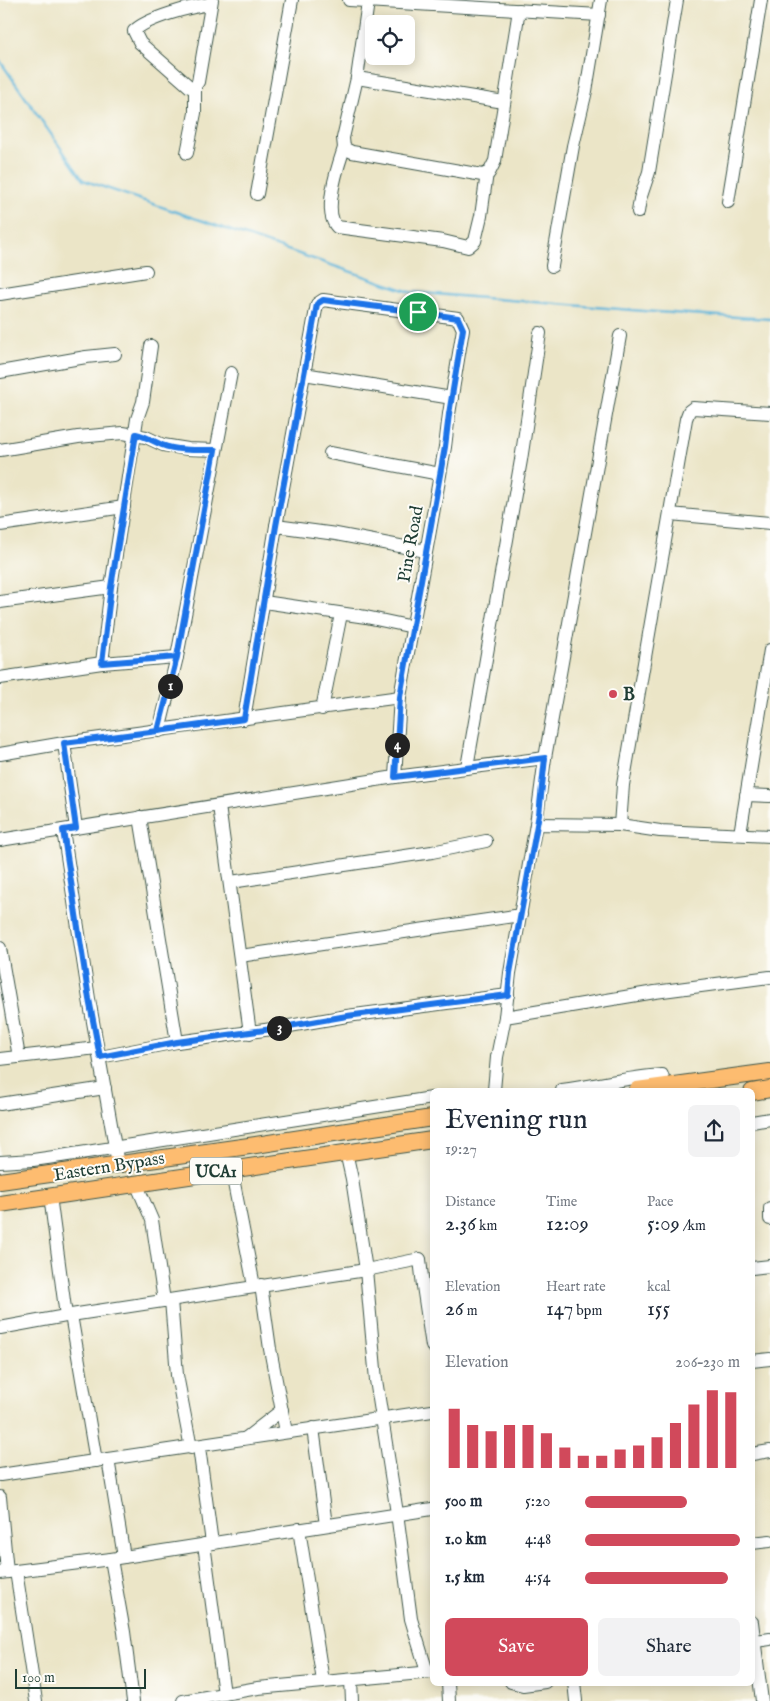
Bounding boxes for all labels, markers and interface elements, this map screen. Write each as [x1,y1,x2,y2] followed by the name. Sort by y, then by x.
[365,15,415,65] map controls
[365,15,415,65] button: locate
[397,291,439,333] pin
[404,298,432,326] icon: arrive
[393,504,430,585] street label: Pine Road
[158,674,182,698] pin: 1
[168,677,173,695] text: 1
[623,684,635,707] place label: B
[607,688,619,700] marker: B
[384,732,410,758] pin: 4
[394,736,401,754] text: 4
[266,1016,292,1040] pin: 3
[277,1019,282,1037] text: 3
[445,1103,588,1138] text: Evening run
[688,1105,740,1157] button: share
[445,1140,477,1160] text: 19:27
[52,1147,166,1188] street label: Eastern Bypass
[190,1158,242,1184] road number: UCA1
[445,1193,496,1211] text: Distance
[546,1193,577,1211] text: Time
[647,1193,674,1211] text: Pace
[445,1211,476,1238] text: 2.36
[546,1211,589,1238] text: 12:09
[647,1211,680,1238] text: 5:09
[476,1217,497,1235] text: km
[680,1217,706,1235] text: /km
[445,1278,501,1296] text: Elevation
[546,1278,606,1296] text: Heart rate
[647,1278,670,1296] text: kcal
[445,1296,464,1323] text: 26
[546,1296,573,1323] text: 147
[647,1296,670,1323] text: 155
[464,1302,478,1320] text: m
[573,1302,602,1320] text: bpm
[445,1353,508,1373] text: Elevation
[675,1353,740,1373] text: 206–230 m
[445,1492,482,1512] text: 500 m
[525,1492,550,1512] text: 5:20
[445,1530,487,1550] text: 1.0 km
[525,1530,551,1550] text: 4:48
[445,1568,485,1588] text: 1.5 km
[525,1568,551,1588] text: 4:54
[445,1618,588,1676] button: Save
[598,1618,740,1676] button: Share
[15,1666,146,1689] scale bar
[22,1669,55,1687] text: 100 m

